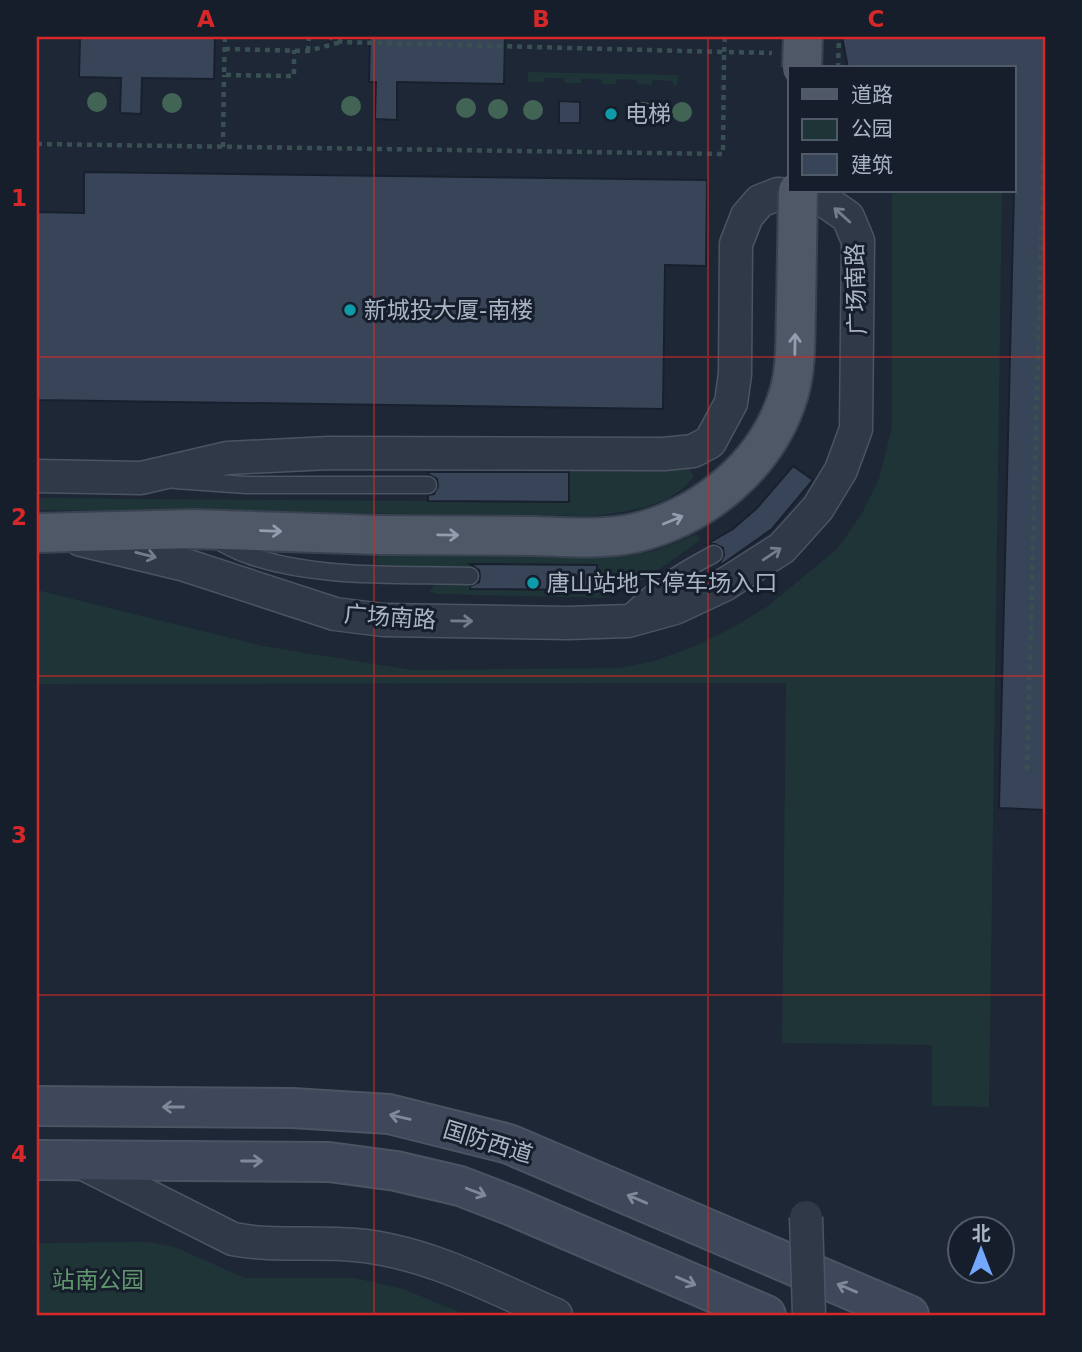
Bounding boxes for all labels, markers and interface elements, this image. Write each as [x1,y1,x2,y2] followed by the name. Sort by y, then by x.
[197,6,215,32] text: A
[532,6,550,32] text: B
[868,6,884,32] text: C
[788,66,1016,192] legend
[851,83,893,107] text: 道路
[625,101,671,127] place label: 电梯
[603,106,619,122] marker: 电梯
[851,117,893,141] text: 公园
[851,153,893,177] text: 建筑
[11,185,27,211] text: 1
[833,207,851,223] one-way arrow
[841,243,871,335] street label: 广场南路
[364,297,533,323] place label: 新城投大厦-南楼
[342,302,358,318] marker: 新城投大厦-南楼
[788,332,802,355] one-way arrow
[11,504,27,530] text: 2
[662,513,683,526] one-way arrow
[259,525,282,538] one-way arrow
[436,528,459,542] one-way arrow
[761,547,781,561] one-way arrow
[134,549,157,563] one-way arrow
[547,570,777,596] place label: 唐山站地下停车场入口
[525,575,541,591] marker: 唐山站地下停车场入口
[343,601,437,633] street label: 广场南路
[450,614,473,628] one-way arrow
[11,822,27,848] text: 3
[162,1100,185,1114] one-way arrow
[389,1110,412,1123] one-way arrow
[440,1116,536,1168] street label: 国防西道
[11,1141,27,1167] text: 4
[240,1155,263,1168] one-way arrow
[464,1187,486,1200] one-way arrow
[627,1192,649,1205] one-way arrow
[946,1216,1016,1286] north arrow
[971,1222,991,1244] text: 北
[52,1267,144,1293] park label: 站南公园
[674,1275,696,1288] one-way arrow
[836,1281,858,1294] one-way arrow

